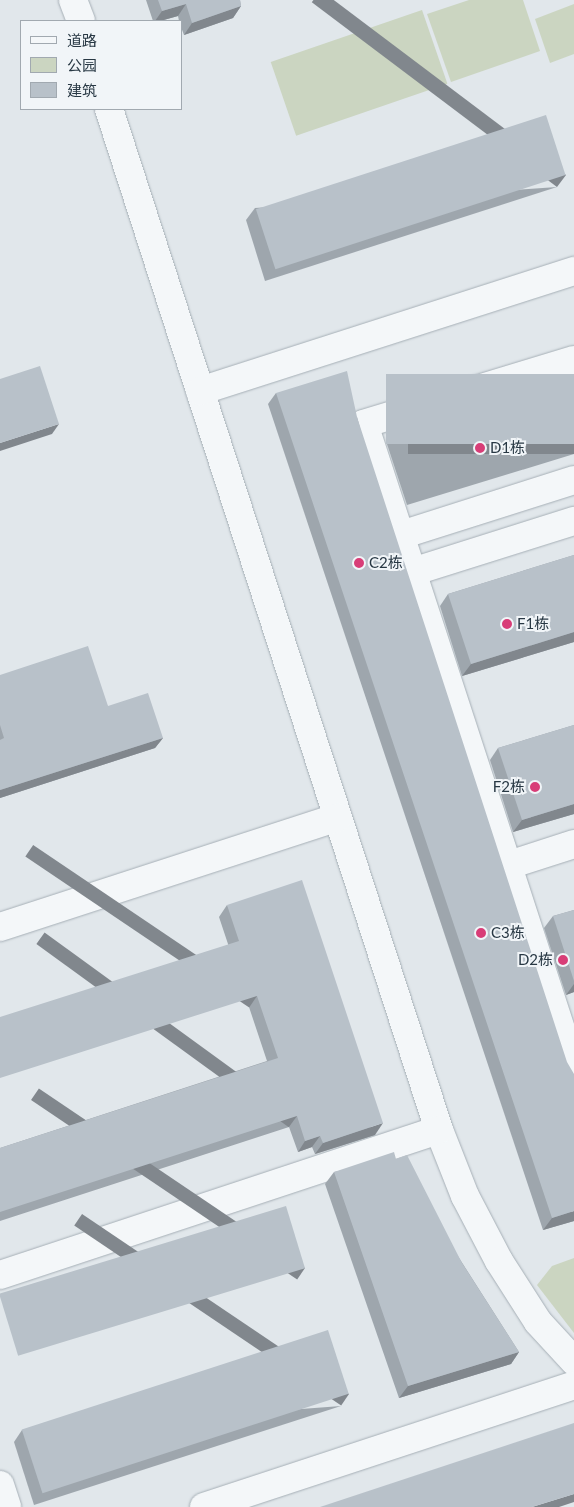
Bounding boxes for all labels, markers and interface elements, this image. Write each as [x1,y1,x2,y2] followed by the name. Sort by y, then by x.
[20,20,182,110] legend
[67,31,97,49] text: 道路
[67,56,97,74] text: 公园
[67,81,97,99] text: 建筑
[490,439,525,457] place label: D1栋
[474,442,486,454] marker: D1栋
[369,554,403,572] place label: C2栋
[353,557,365,569] marker: C2栋
[517,615,549,633] place label: F1栋
[501,618,513,630] marker: F1栋
[493,778,525,796] place label: F2栋
[529,781,541,793] marker: F2栋
[491,924,525,942] place label: C3栋
[475,927,487,939] marker: C3栋
[518,951,553,969] place label: D2栋
[557,954,569,966] marker: D2栋

